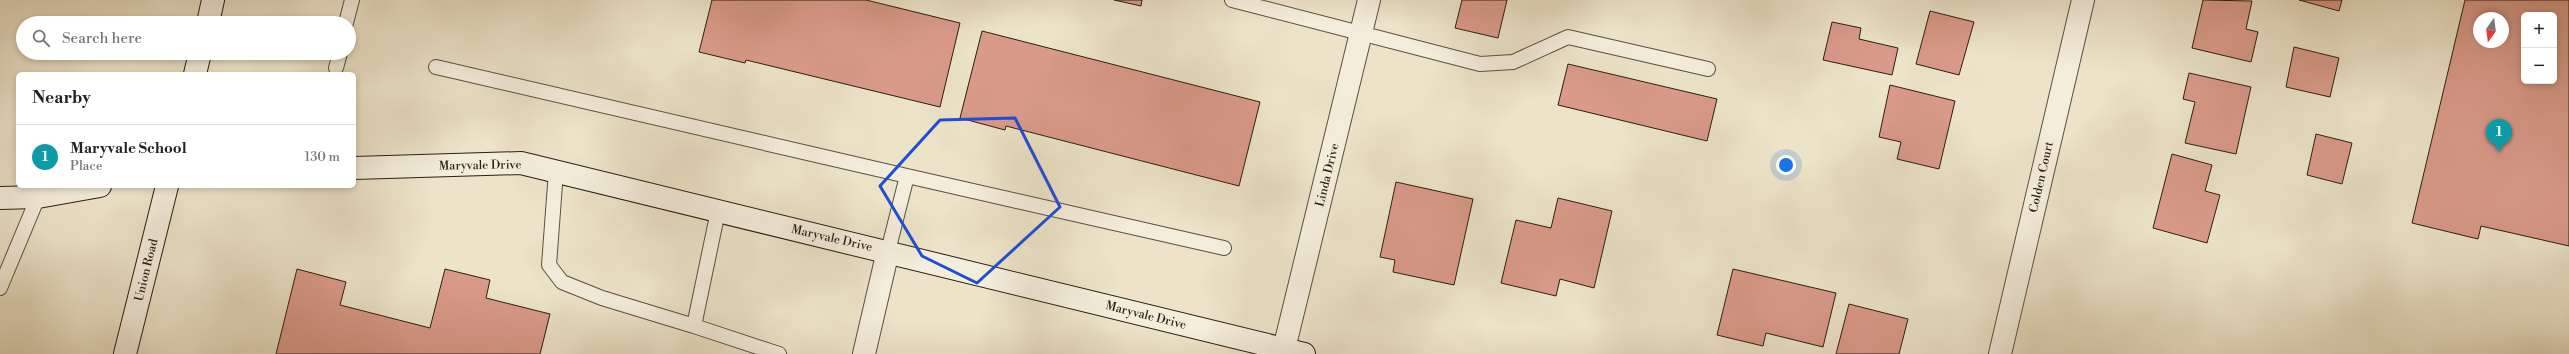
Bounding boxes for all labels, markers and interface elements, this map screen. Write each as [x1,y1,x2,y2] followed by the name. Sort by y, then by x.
[2473,12,2509,48] north arrow
[2521,12,2557,84] map controls
[2521,12,2557,48] button: +
[16,16,356,60] search box
[30,27,52,49] icon: search
[62,29,142,48] text: Search here
[2521,48,2557,84] button: −
[32,87,91,109] text: Nearby
[2486,119,2512,152] pin: 1
[70,139,187,158] text: Maryvale School
[2026,139,2057,214] street label: Colden Court
[1312,142,1343,208] street label: Linda Drive
[42,149,48,165] text: 1
[305,149,340,165] text: 130 m
[1776,155,1796,175] your location
[439,157,522,174] street label: Maryvale Drive
[70,158,102,174] text: Place
[790,222,874,255] street label: Maryvale Drive
[131,237,162,303] street label: Union Road
[1104,298,1188,333] street label: Maryvale Drive

